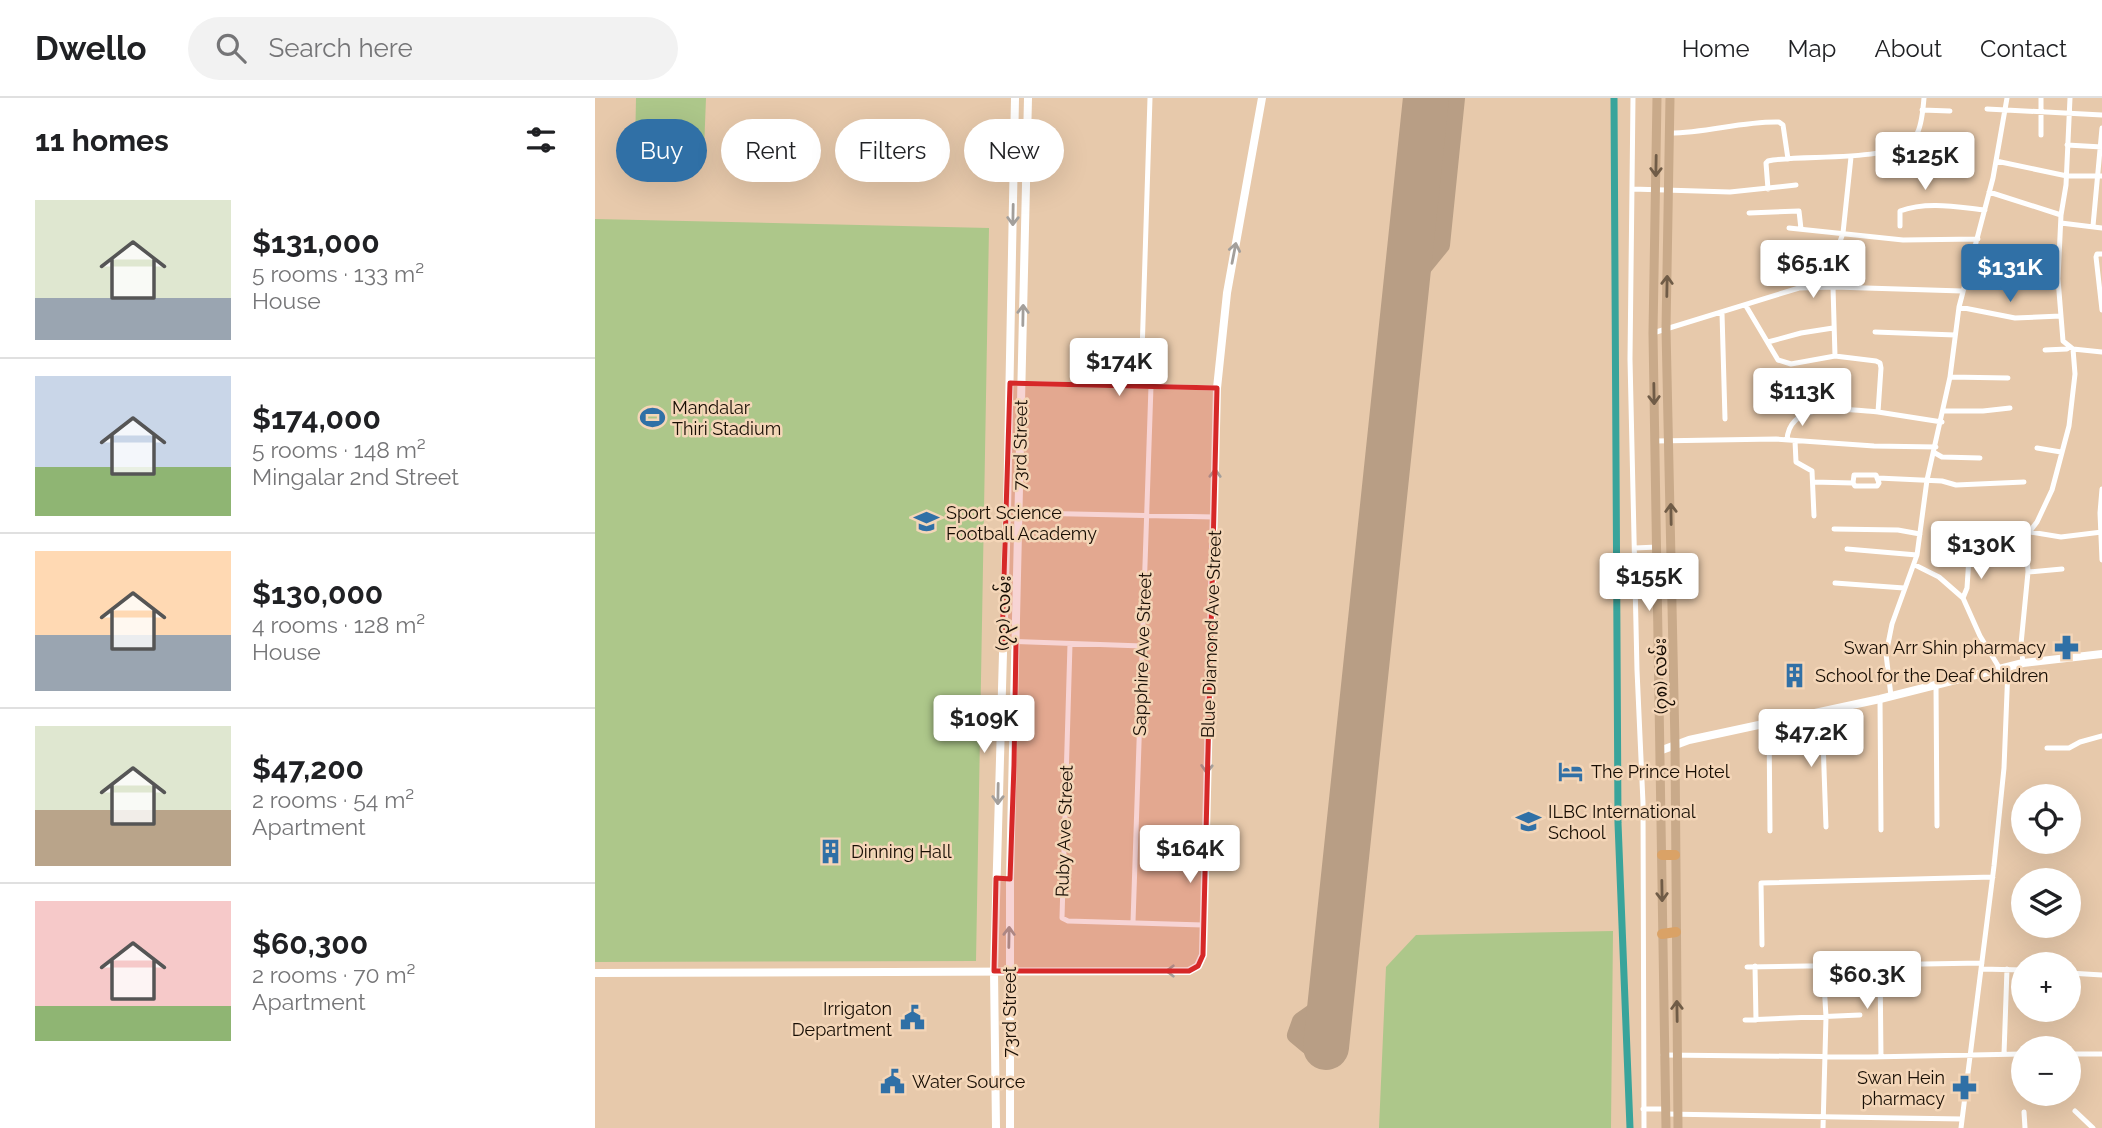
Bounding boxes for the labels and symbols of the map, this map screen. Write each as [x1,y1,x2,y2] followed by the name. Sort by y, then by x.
[1876,132,1974,192] pin: $125K
[1649,154,1663,177] one-way arrow
[1006,203,1019,226] one-way arrow
[1756,240,1870,300] pin: $65.1K
[1228,242,1241,265] one-way arrow
[1961,244,2059,304] pin: $131K
[1660,275,1674,298] one-way arrow
[1016,304,1030,327] one-way arrow
[1070,338,1168,398] pin: $174K
[1753,368,1851,428] pin: $113K
[1647,382,1661,405] one-way arrow
[672,397,781,439] place label: Mandalar Thiri Stadium
[1009,399,1031,491] street label: 73rd Street
[638,403,666,431] sports icon: Mandalar Thiri Stadium
[1208,468,1222,491] one-way arrow
[946,502,1097,544] place label: Sport Science Football Academy
[1664,503,1677,526] one-way arrow
[912,508,940,536] school or university icon: Sport Science Football Academy
[1932,522,2030,581] pin: $130K
[1197,530,1225,738] street label: Blue Diamond Ave Street
[1600,554,1698,613] pin: $155K
[1129,572,1155,736] street label: Sapphire Ave Street
[989,575,1020,651] street label: (၇၃) လမ်း
[2052,633,2080,661] pharmacy icon: Swan Arr Shin pharmacy
[1844,637,2046,658] place label: Swan Arr Shin pharmacy
[1647,638,1676,714] street label: (၇၈) လမ်း
[1781,661,1809,689] building icon: School for the Deaf Children
[1815,665,2048,686] place label: School for the Deaf Children
[935,696,1033,755] pin: $109K
[1754,710,1868,769] pin: $47.2K
[1201,751,1214,774] one-way arrow
[1557,757,1585,785] hotel icon: The Prince Hotel
[1591,761,1730,782] place label: The Prince Hotel
[1051,765,1077,897] street label: Ruby Ave Street
[991,782,1004,805] one-way arrow
[1548,801,1696,843] place label: ILBC International School
[1514,807,1542,835] school or university icon: ILBC International School
[1141,826,1239,885] pin: $164K
[817,837,845,865] building icon: Dinning Hall
[851,841,952,862] place label: Dinning Hall
[1655,879,1669,902] one-way arrow
[1003,926,1016,949] one-way arrow
[1810,951,1924,1011] pin: $60.3K
[1165,964,1188,978] one-way arrow
[999,967,1020,1058] street label: 73rd Street
[792,998,892,1040] place label: Irrigaton Department
[1670,1000,1684,1023] one-way arrow
[898,1004,926,1032] public building icon: Irrigaton Department
[878,1067,906,1095] public building icon: Water Source
[1857,1067,1945,1109] place label: Swan Hein pharmacy
[912,1071,1026,1092] place label: Water Source
[1951,1073,1979,1101] pharmacy icon: Swan Hein pharmacy

